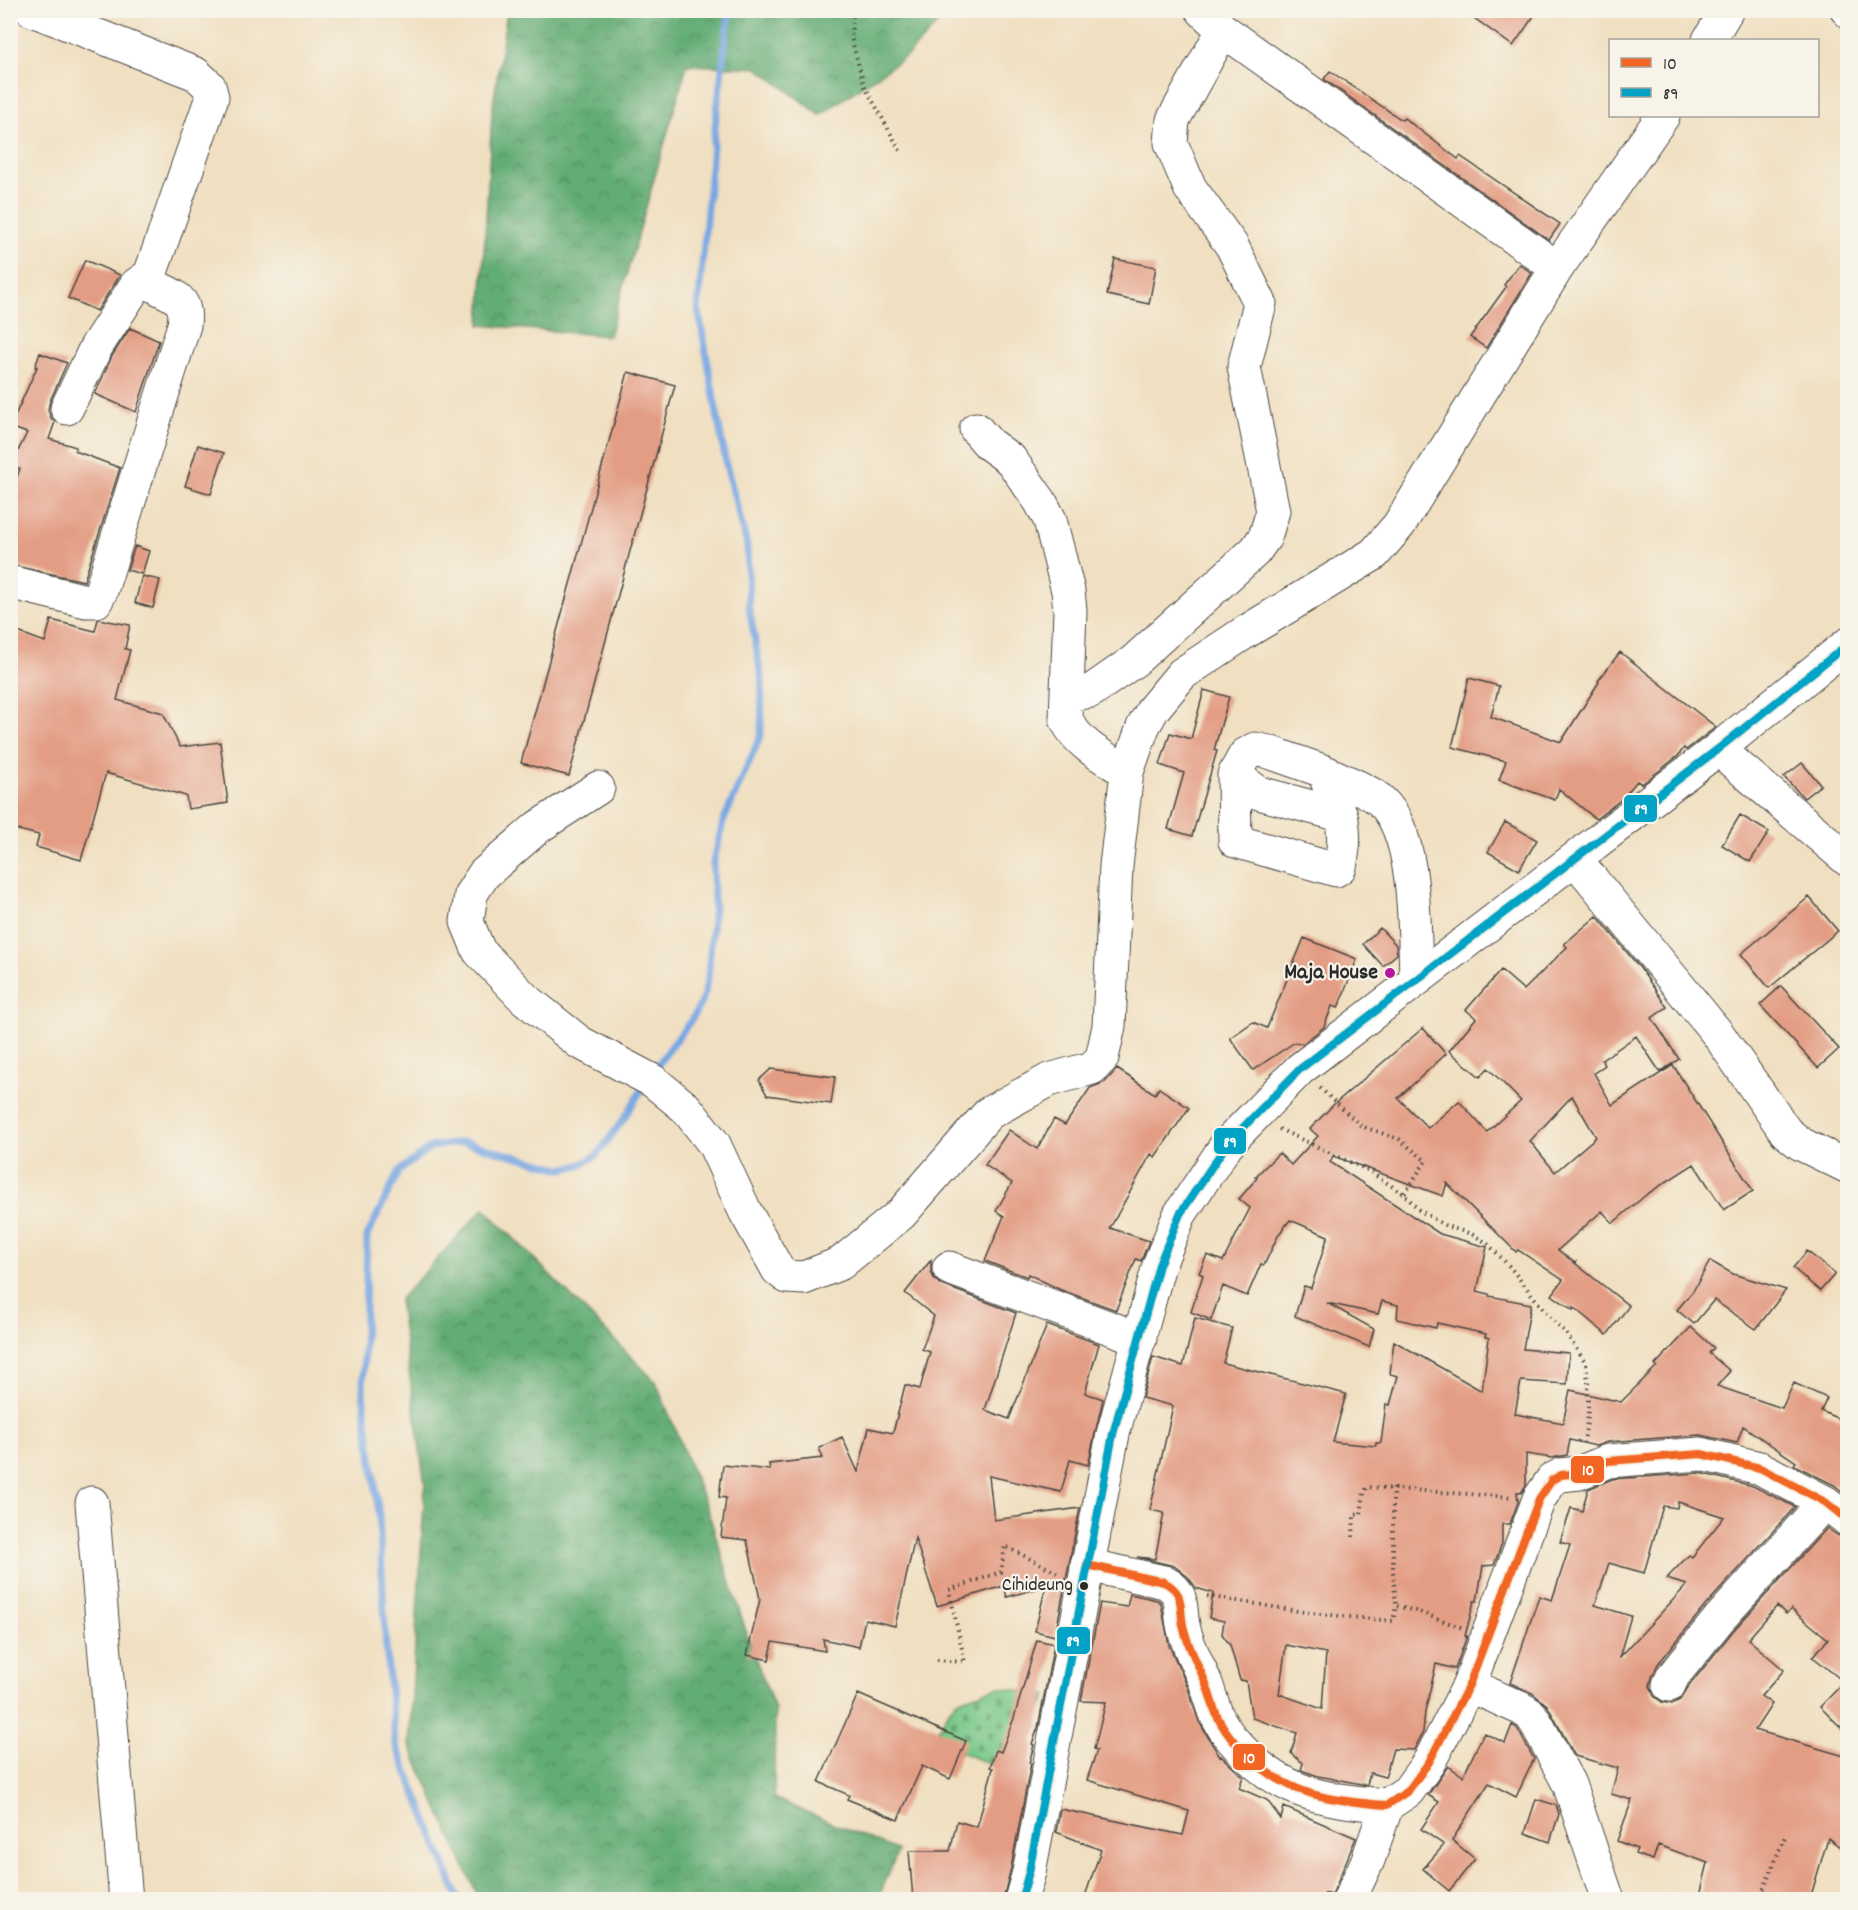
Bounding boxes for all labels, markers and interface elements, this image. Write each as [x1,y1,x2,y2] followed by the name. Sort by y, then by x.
[1609,39,1819,117] legend
[1663,53,1677,78] text: 10
[1663,83,1678,108] text: 89
[1623,794,1658,823] line badge: 89
[1634,799,1648,822] text: 89
[1284,958,1378,989] place label: Maja House
[1383,966,1397,980] marker: Maja House
[1213,1127,1247,1155] line badge: 89
[1223,1132,1237,1155] text: 89
[1570,1455,1605,1484] line badge: 10
[1582,1460,1594,1483] text: 10
[1002,1572,1073,1600] place label: Cihideung
[1078,1580,1090,1592] marker: Cihideung
[1056,1626,1091,1655] line badge: 89
[1066,1631,1080,1654] text: 89
[1232,1743,1266,1771] line badge: 10
[1243,1748,1255,1771] text: 10

